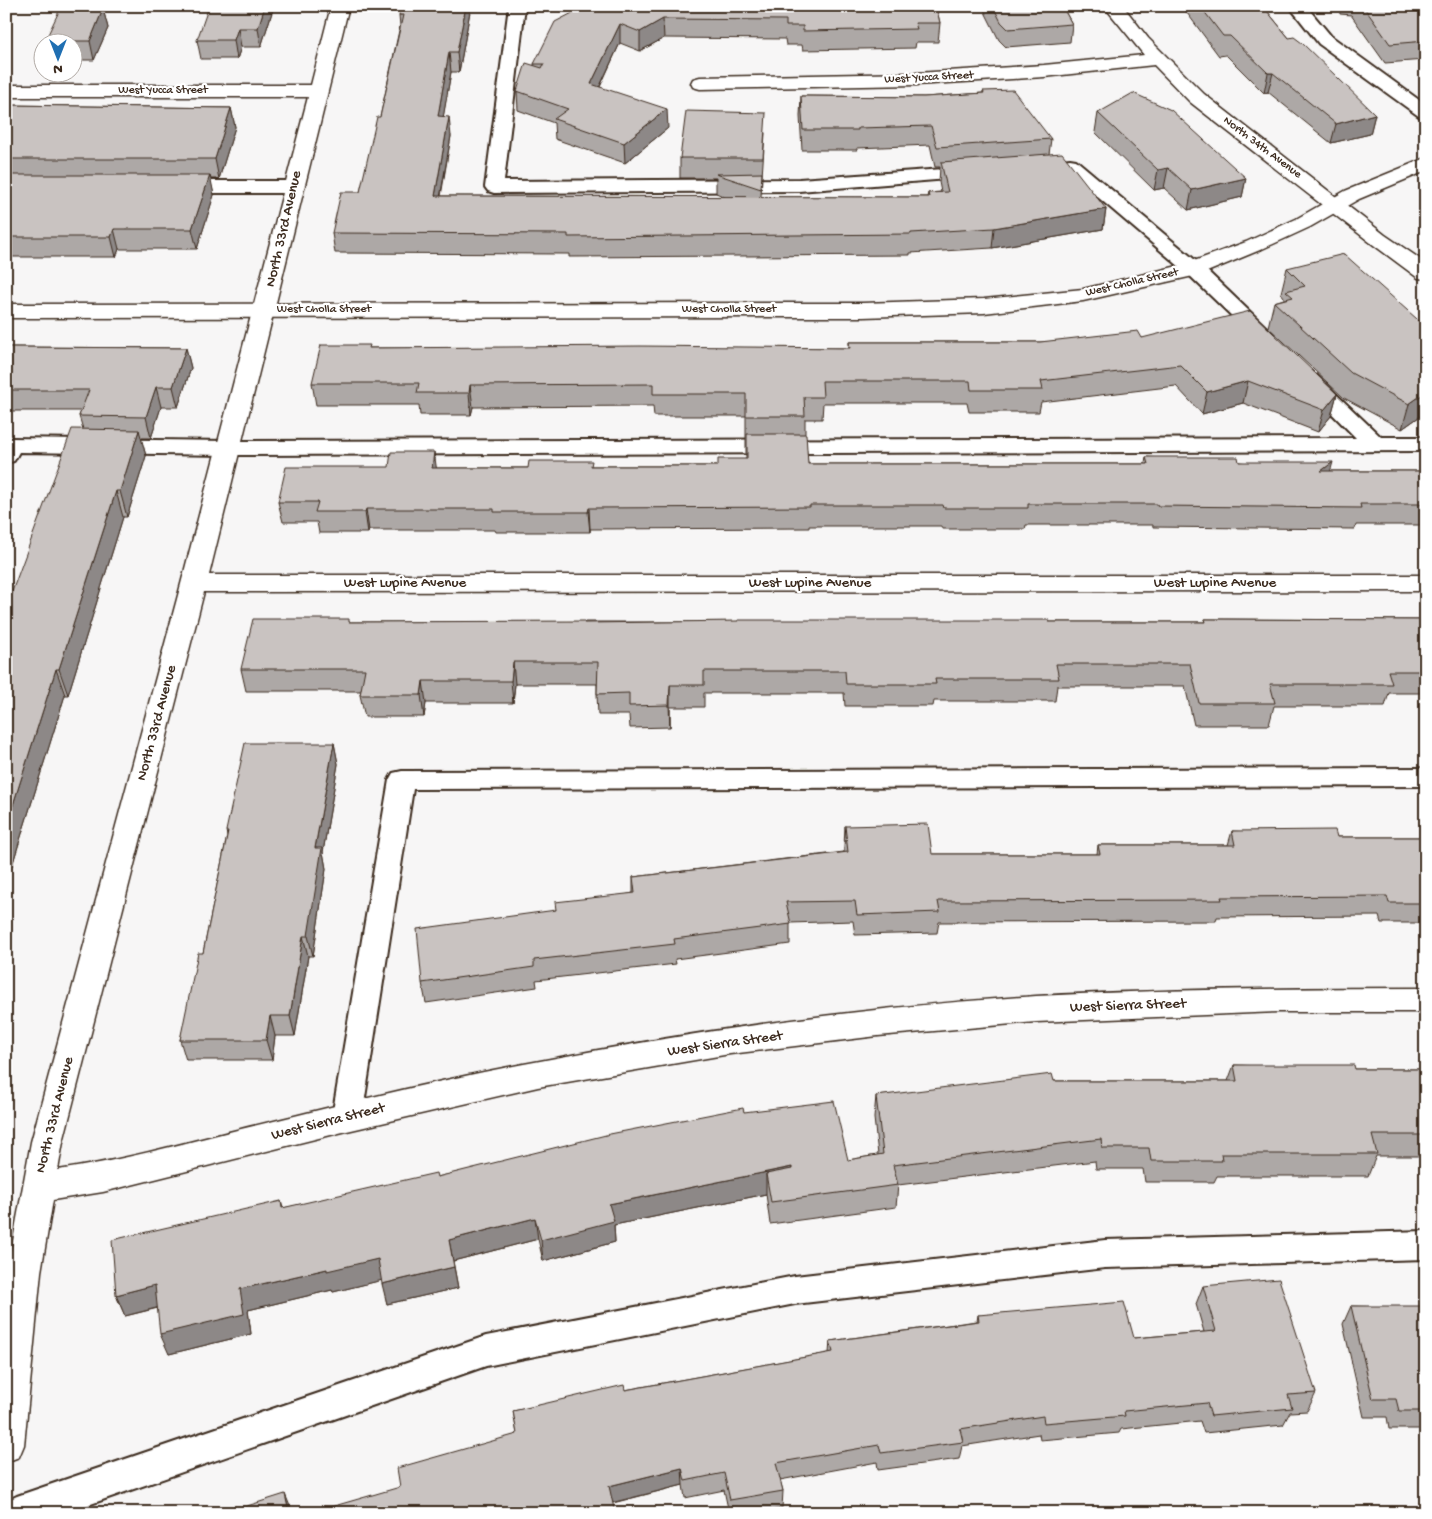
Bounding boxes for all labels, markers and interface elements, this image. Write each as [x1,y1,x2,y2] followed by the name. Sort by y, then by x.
[32,32,82,82] north arrow
[53,60,63,77] text: N
[884,69,975,87] street label: West Yucca Street
[118,84,209,98] street label: West Yucca Street
[1220,114,1305,183] street label: North 34th Avenue
[262,169,306,289] street label: North 33rd Avenue
[1084,265,1181,300] street label: West Cholla Street
[277,303,372,317] street label: West Cholla Street
[682,303,777,317] street label: West Cholla Street
[344,574,466,592] street label: West Lupine Avenue
[749,574,871,592] street label: West Lupine Avenue
[1154,574,1276,592] street label: West Lupine Avenue
[133,663,181,783] street label: North 33rd Avenue
[1070,995,1188,1017] street label: West Sierra Street
[666,1027,786,1061] street label: West Sierra Street
[32,1055,78,1175] street label: North 33rd Avenue
[269,1099,388,1145] street label: West Sierra Street

